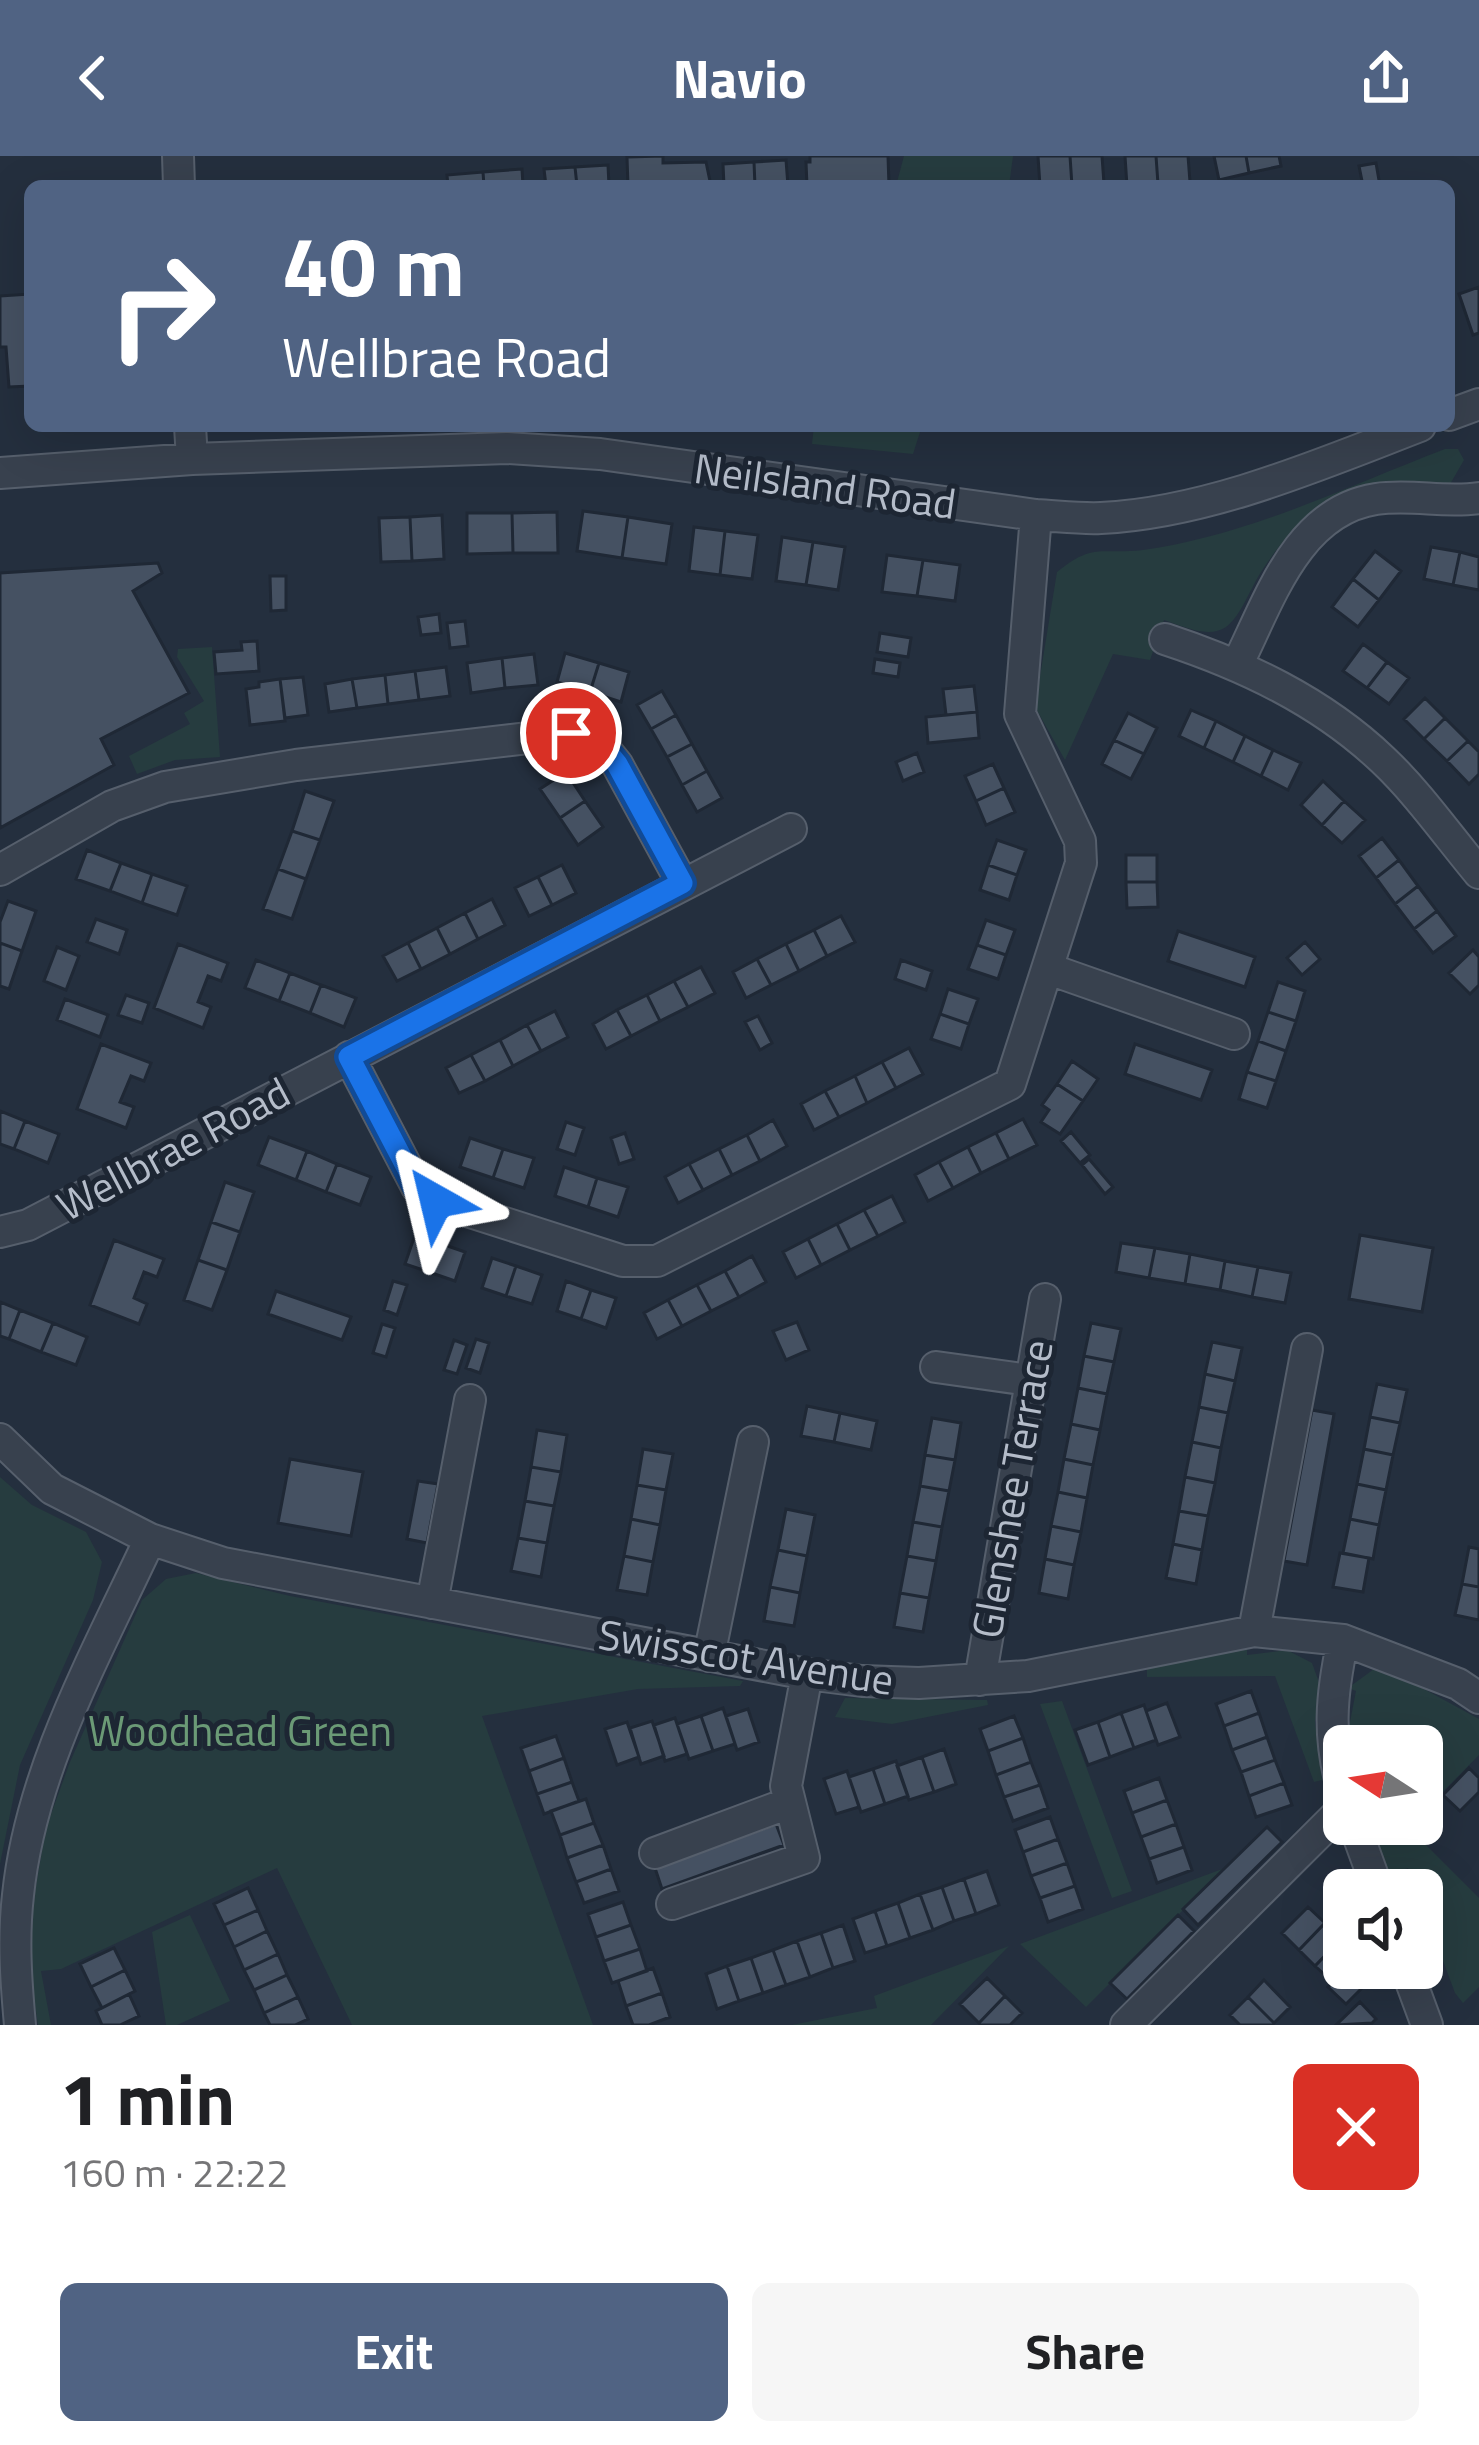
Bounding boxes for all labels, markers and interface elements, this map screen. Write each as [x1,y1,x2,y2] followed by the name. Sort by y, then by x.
[672,37,807,119] text: Navio
[60,45,126,111] icon: back
[1353,45,1419,111] icon: share
[282,201,465,329] text: 40 m
[84,228,240,384] icon: right
[282,316,611,398] text: Wellbrae Road
[690,435,960,535] street label: Neilsland Road
[520,682,622,784] pin
[538,700,604,766] icon: arrive
[44,1060,301,1236] street label: Wellbrae Road
[373,1138,499,1264] position arrow
[953,1335,1069,1643] street label: Glenshee Terrace
[594,1601,898,1711] street label: Swisscot Avenue
[88,1698,392,1762] park label: Woodhead Green
[1323,1725,1443,1845] north arrow
[1323,1725,1443,1989] map controls
[1323,1869,1443,1989] button: sound
[60,2043,235,2153] text: 1 min
[1293,2064,1419,2190] button: close
[60,2143,288,2202] text: 160 m · 22:22
[60,2283,728,2421] button: Exit
[752,2283,1419,2421] button: Share

